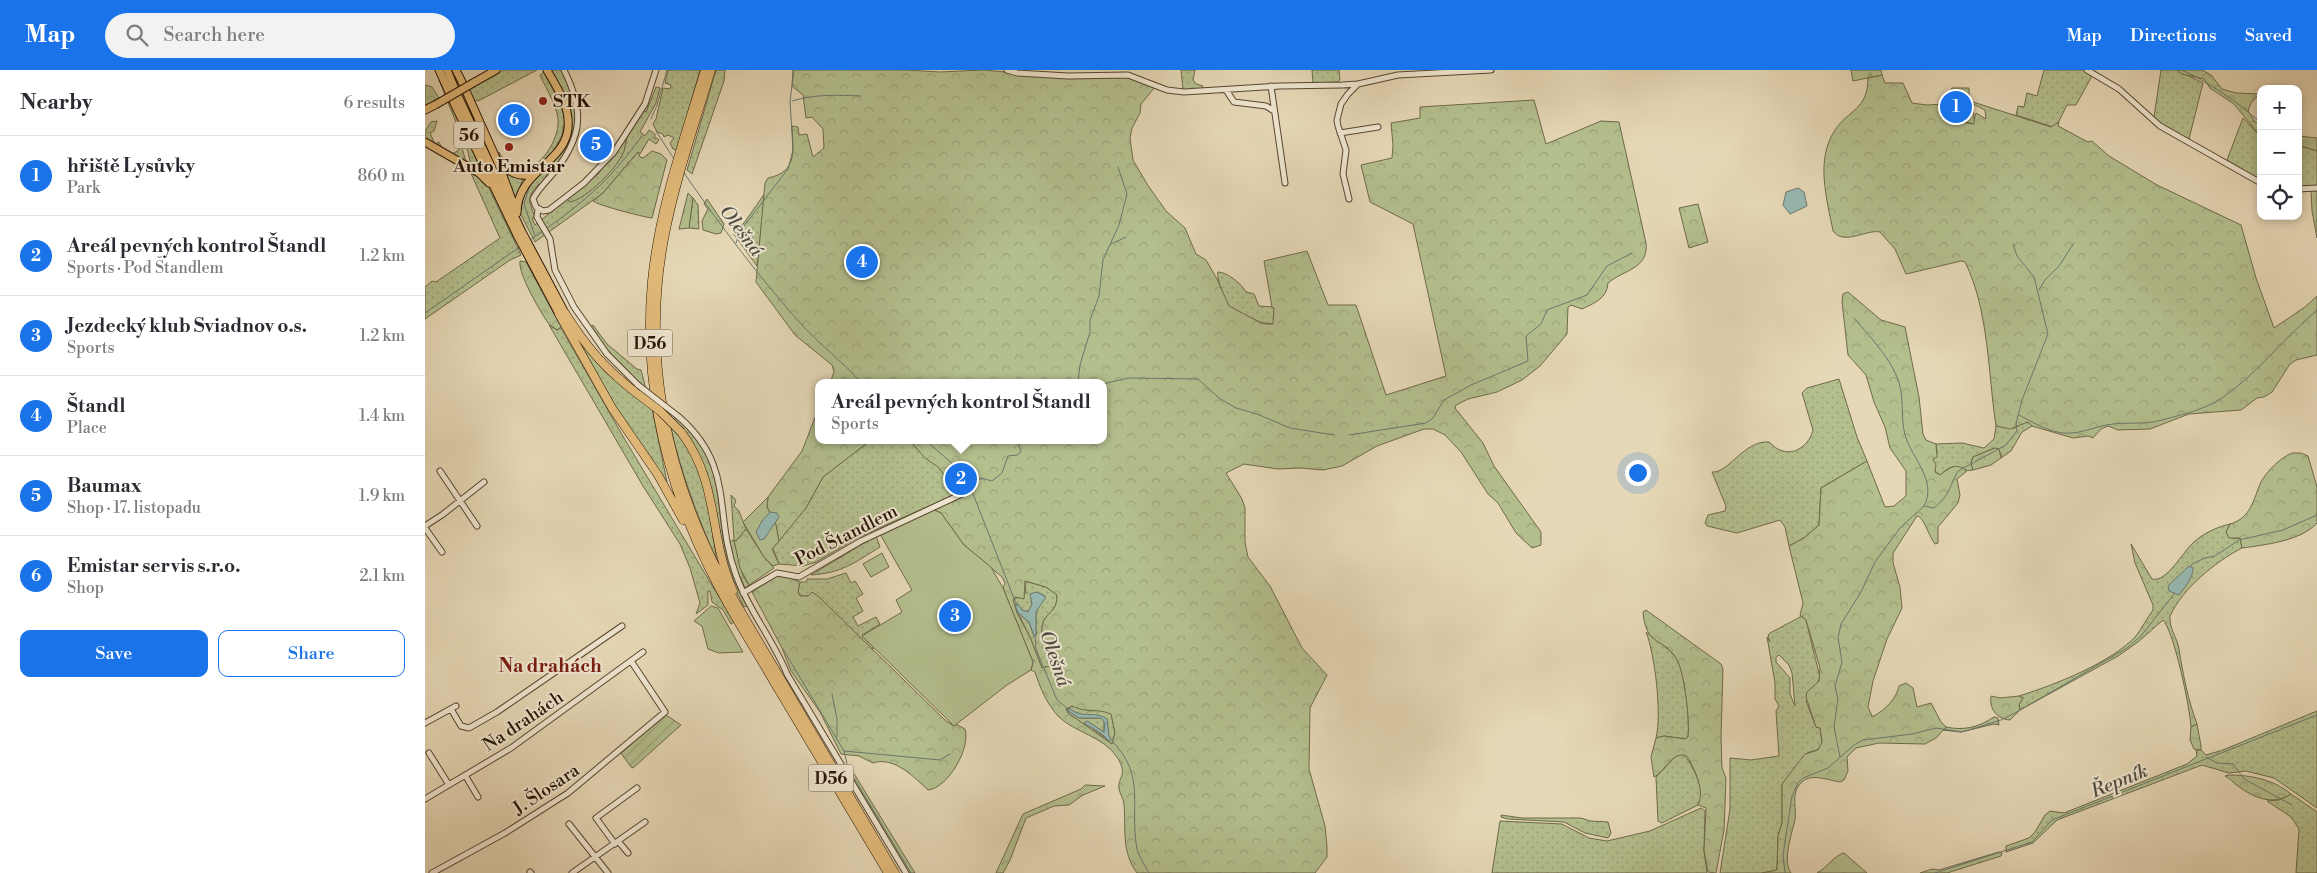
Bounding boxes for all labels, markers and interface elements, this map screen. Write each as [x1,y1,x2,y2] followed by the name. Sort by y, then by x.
[105,13,455,58] search box
[25,20,75,50] text: Map
[123,21,151,49] icon: search
[163,23,265,47] text: Search here
[2066,24,2102,47] text: Map
[2130,24,2217,47] text: Directions
[2245,24,2292,47] text: Saved
[2257,85,2302,220] map controls
[2257,85,2302,130] button: +
[1940,88,1972,126] pin: 1
[20,90,93,116] text: Nearby
[553,90,591,113] place label: STK
[344,93,405,113] text: 6 results
[537,95,549,107] marker: STK
[498,101,530,139] pin: 6
[454,122,484,148] road number: 56
[580,126,612,164] pin: 5
[2257,130,2302,175] button: −
[503,141,515,153] marker: Auto Emistar
[67,154,195,178] text: hřiště Lysůvky
[452,155,565,178] place label: Auto Emistar
[32,166,40,186] text: 1
[358,166,405,186] text: 860 m
[2257,175,2302,220] button: locate
[67,178,100,198] text: Park
[714,200,768,261] water label: Olešná
[67,234,326,258] text: Areál pevných kontrol Štandl
[846,243,878,281] pin: 4
[31,246,41,266] text: 2
[359,246,405,266] text: 1.2 km
[67,258,224,278] text: Sports · Pod Štandlem
[67,314,307,338] text: Jezdecký klub Sviadnov o.s.
[31,326,41,346] text: 3
[359,326,405,346] text: 1.2 km
[627,330,673,356] road number: D56
[67,338,114,358] text: Sports
[815,379,1107,444] popup
[831,390,1091,414] text: Areál pevných kontrol Štandl
[67,394,125,418] text: Štandl
[31,406,41,426] text: 4
[359,406,405,426] text: 1.4 km
[831,414,879,434] text: Sports
[67,418,107,438] text: Place
[945,460,977,498] pin: 2
[1625,460,1651,486] your location
[67,474,142,498] text: Baumax
[31,486,41,506] text: 5
[359,486,405,506] text: 1.9 km
[67,498,201,518] text: Shop · 17. listopadu
[791,500,902,571] street label: Pod Štandlem
[67,554,240,578] text: Emistar servis s.r.o.
[31,566,41,586] text: 6
[359,566,405,586] text: 2.1 km
[67,578,104,598] text: Shop
[939,597,971,635] pin: 3
[1034,627,1076,690] water label: Olešná
[20,630,208,677] button: Save
[218,630,405,677] button: Share
[498,654,602,678] district label: Na drahách
[479,686,568,757] street label: Na drahách
[2086,757,2152,804] water label: Řepník
[508,758,585,821] street label: J. Šlosara
[809,764,853,791] road number: D56

